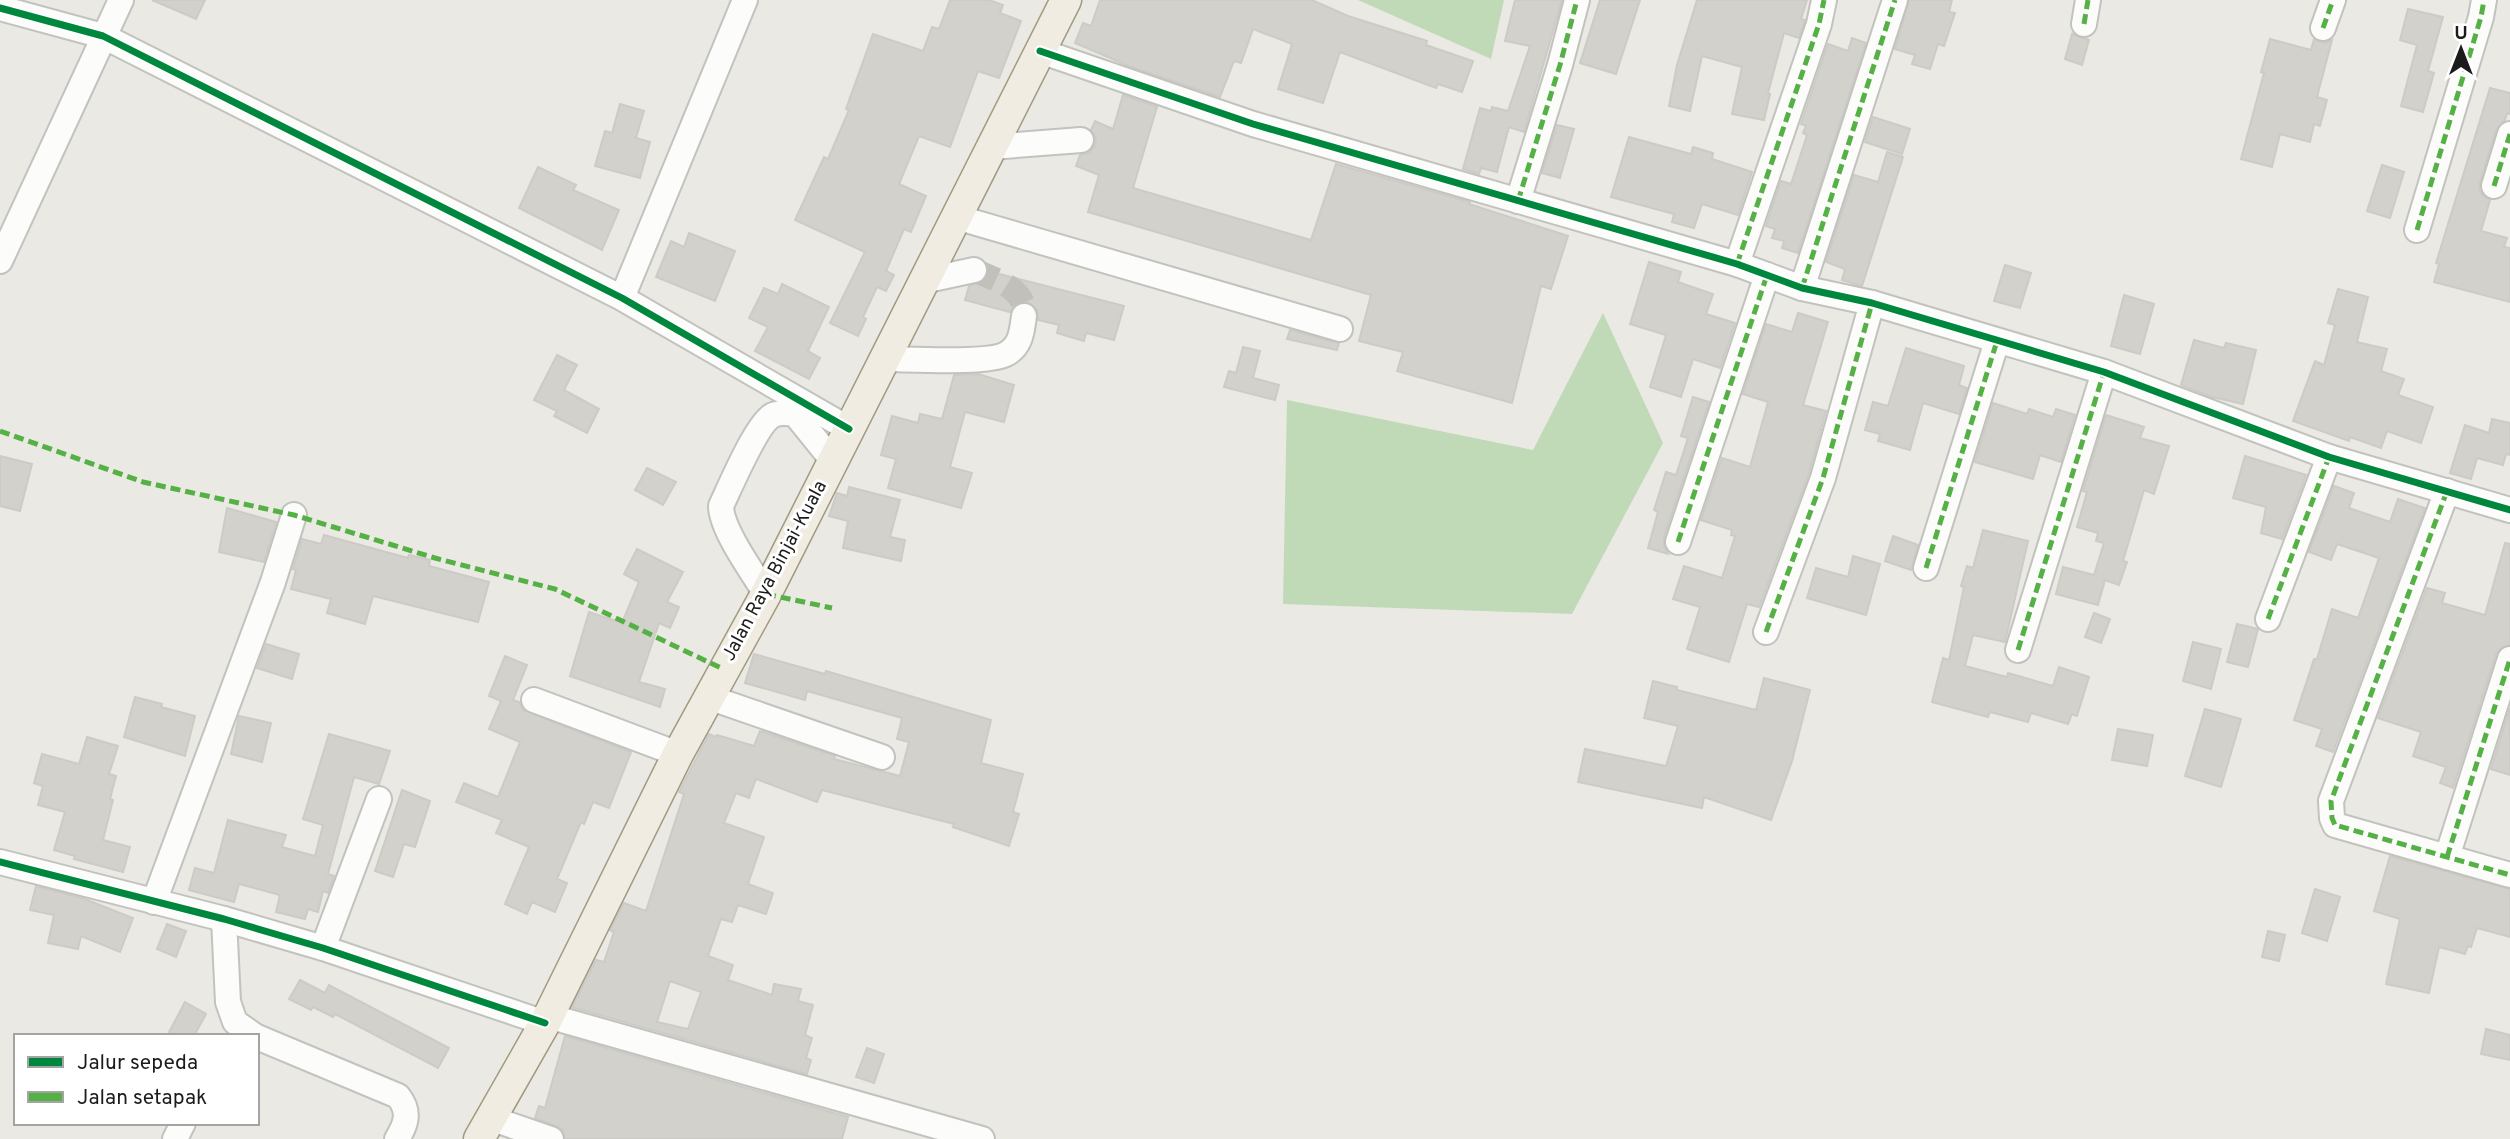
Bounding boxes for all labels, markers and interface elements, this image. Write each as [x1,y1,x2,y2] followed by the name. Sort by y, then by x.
[2426,14,2496,84] north arrow
[2454,22,2468,46] text: U
[717,477,833,665] street label: Jalan Raya Binjai-Kuala
[14,1034,259,1125] legend
[77,1050,198,1077] text: Jalur sepeda
[77,1085,207,1112] text: Jalan setapak

